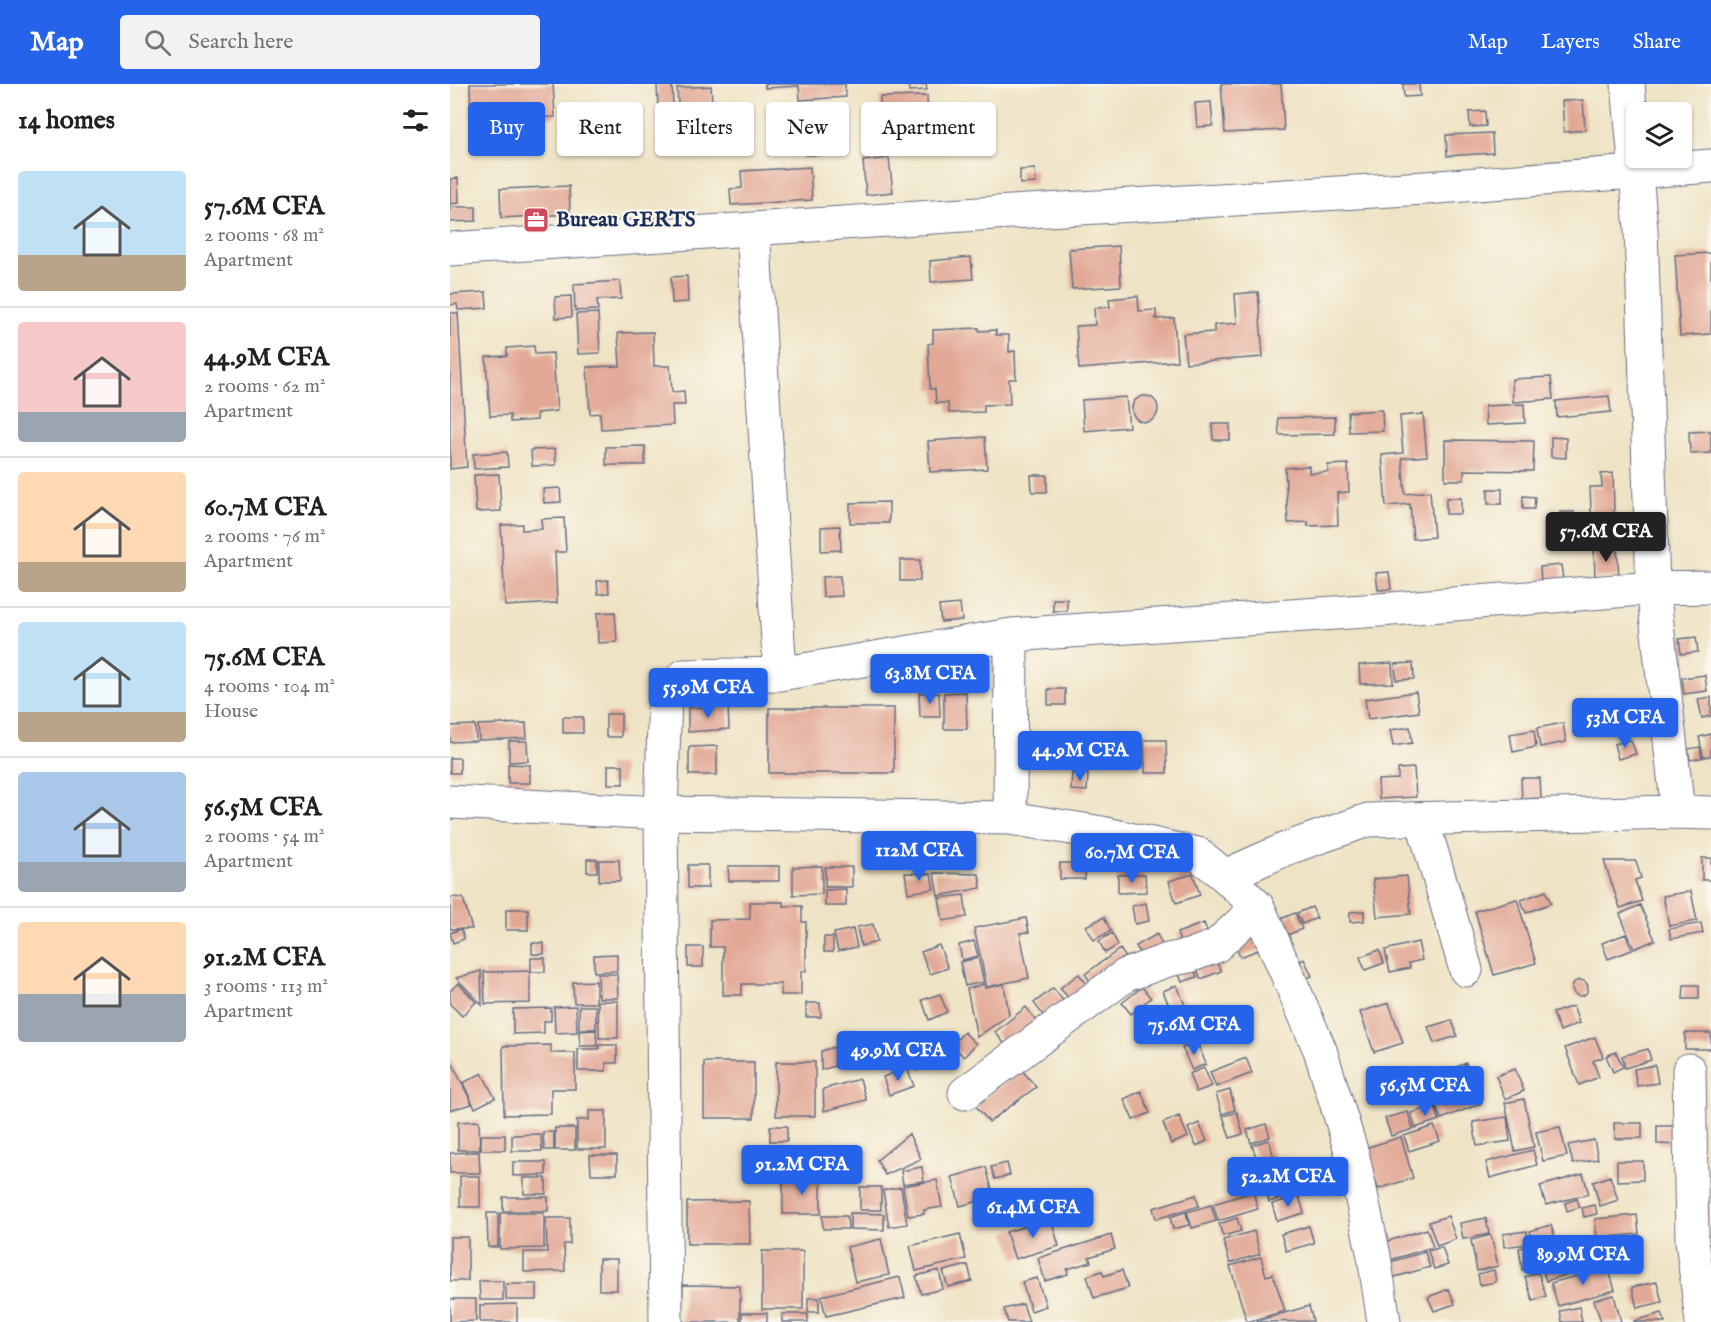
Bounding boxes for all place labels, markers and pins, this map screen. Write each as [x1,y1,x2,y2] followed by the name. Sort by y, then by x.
[521,205,551,235] office icon: Bureau GERTS
[556,207,696,234] place label: Bureau GERTS
[1537,512,1675,563] pin: 57.6M CFA
[861,654,999,705] pin: 63.8M CFA
[639,668,777,719] pin: 55.9M CFA
[1570,698,1680,749] pin: 53M CFA
[1011,731,1149,782] pin: 44.9M CFA
[857,831,981,882] pin: 112M CFA
[1063,833,1201,884] pin: 60.7M CFA
[1125,1005,1263,1056] pin: 75.6M CFA
[829,1031,967,1082] pin: 49.9M CFA
[1356,1066,1494,1117] pin: 56.5M CFA
[733,1145,871,1196] pin: 91.2M CFA
[1219,1157,1357,1208] pin: 52.2M CFA
[964,1188,1102,1239] pin: 61.4M CFA
[1514,1235,1652,1286] pin: 89.9M CFA

